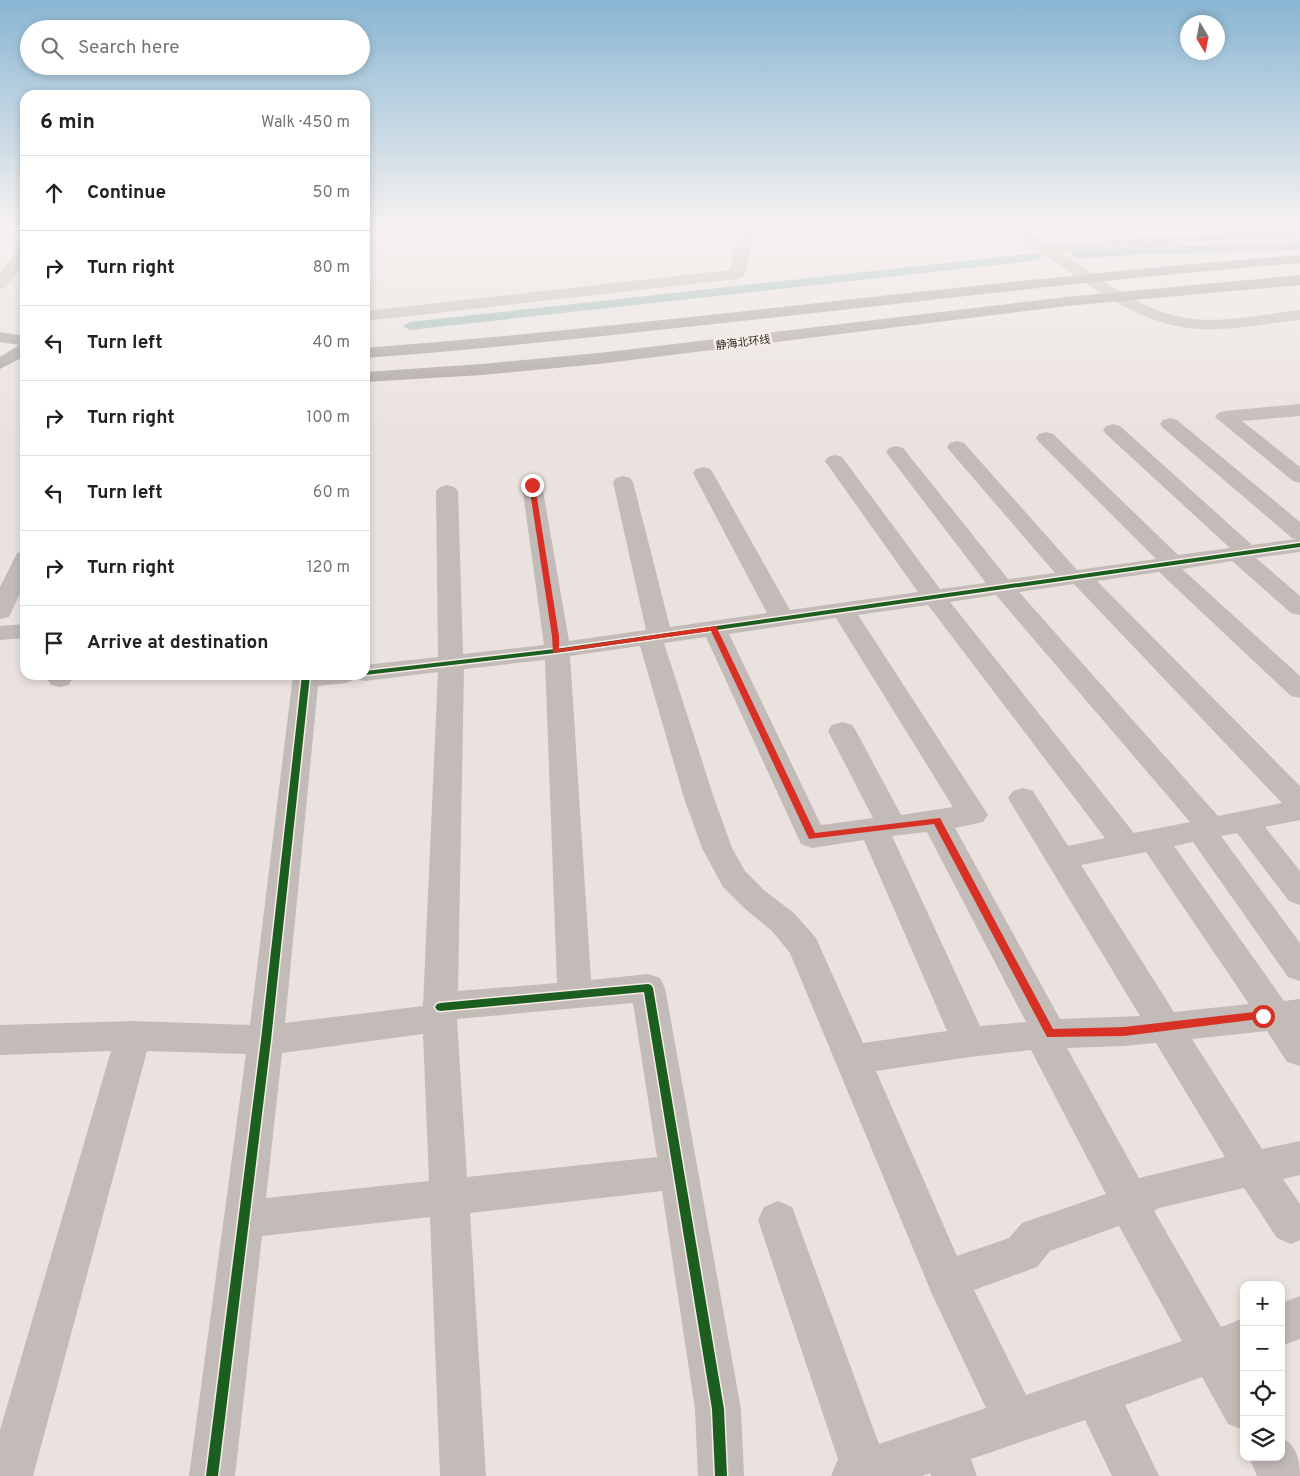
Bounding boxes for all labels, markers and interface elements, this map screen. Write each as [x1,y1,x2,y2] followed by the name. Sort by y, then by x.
[1180,15,1225,60] north arrow
[20,20,370,75] search box
[38,34,66,62] icon: search
[78,36,180,60] text: Search here
[40,109,95,136] text: 6 min
[261,113,350,133] text: Walk · 450 m
[40,179,68,207] icon: ahead
[87,181,166,205] text: Continue
[313,183,350,203] text: 50 m
[40,254,68,282] icon: right
[87,256,175,280] text: Turn right
[313,258,350,278] text: 80 m
[40,329,68,357] icon: left
[87,331,163,355] text: Turn left
[312,333,350,353] text: 40 m
[715,333,771,353] street label: 静海北环线
[40,404,68,432] icon: right
[87,406,175,430] text: Turn right
[306,408,350,428] text: 100 m
[521,474,544,497] route end
[40,479,68,507] icon: left
[87,481,163,505] text: Turn left
[313,483,350,503] text: 60 m
[40,554,68,582] icon: right
[87,556,175,580] text: Turn right
[307,558,350,578] text: 120 m
[40,629,68,657] icon: arrive
[87,631,268,655] text: Arrive at destination
[1252,1005,1275,1028] route start
[1240,1281,1285,1461] map controls
[1240,1281,1285,1326] button: +
[1240,1326,1285,1371] button: −
[1240,1371,1285,1416] button: locate
[1240,1416,1285,1461] button: layers

